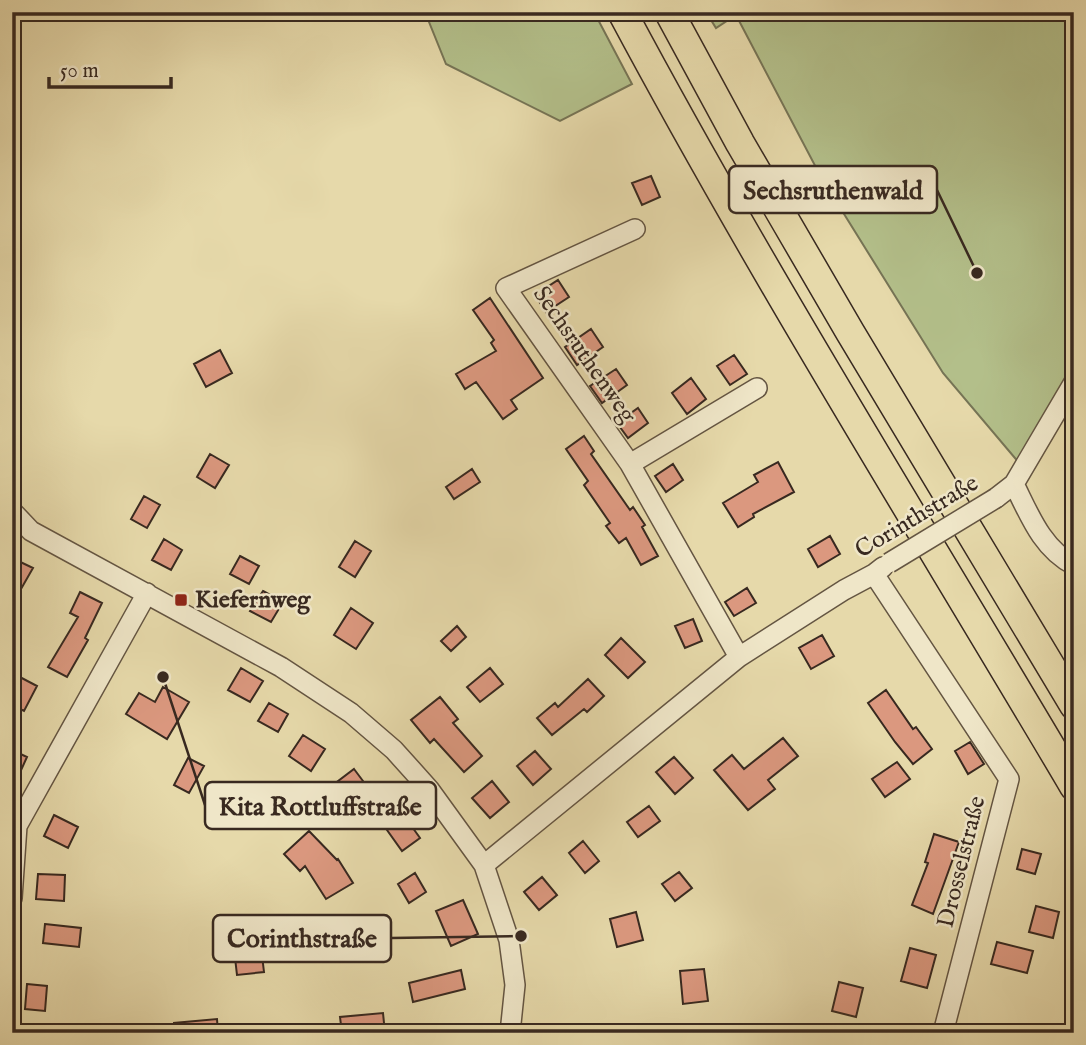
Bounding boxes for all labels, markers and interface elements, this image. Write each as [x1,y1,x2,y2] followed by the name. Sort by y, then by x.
[49,46,172,90] scale bar
[60,58,99,85] text: 50 m
[729,166,937,213] callout: Sechsruthenwald
[743,175,924,208] text: Sechsruthenwald
[525,280,643,430] street label: Sechsruthenweg
[850,468,984,566] street label: Corinthstraße
[195,585,311,616] place label: Kiefernweg
[173,592,189,608] marker: Kiefernweg
[205,782,436,829] callout: Kita Rottluffstraße
[218,791,422,824] text: Kita Rottluffstraße
[931,793,993,931] street label: Drosselstraße
[213,915,391,962] callout: Corinthstraße
[227,923,377,956] text: Corinthstraße

